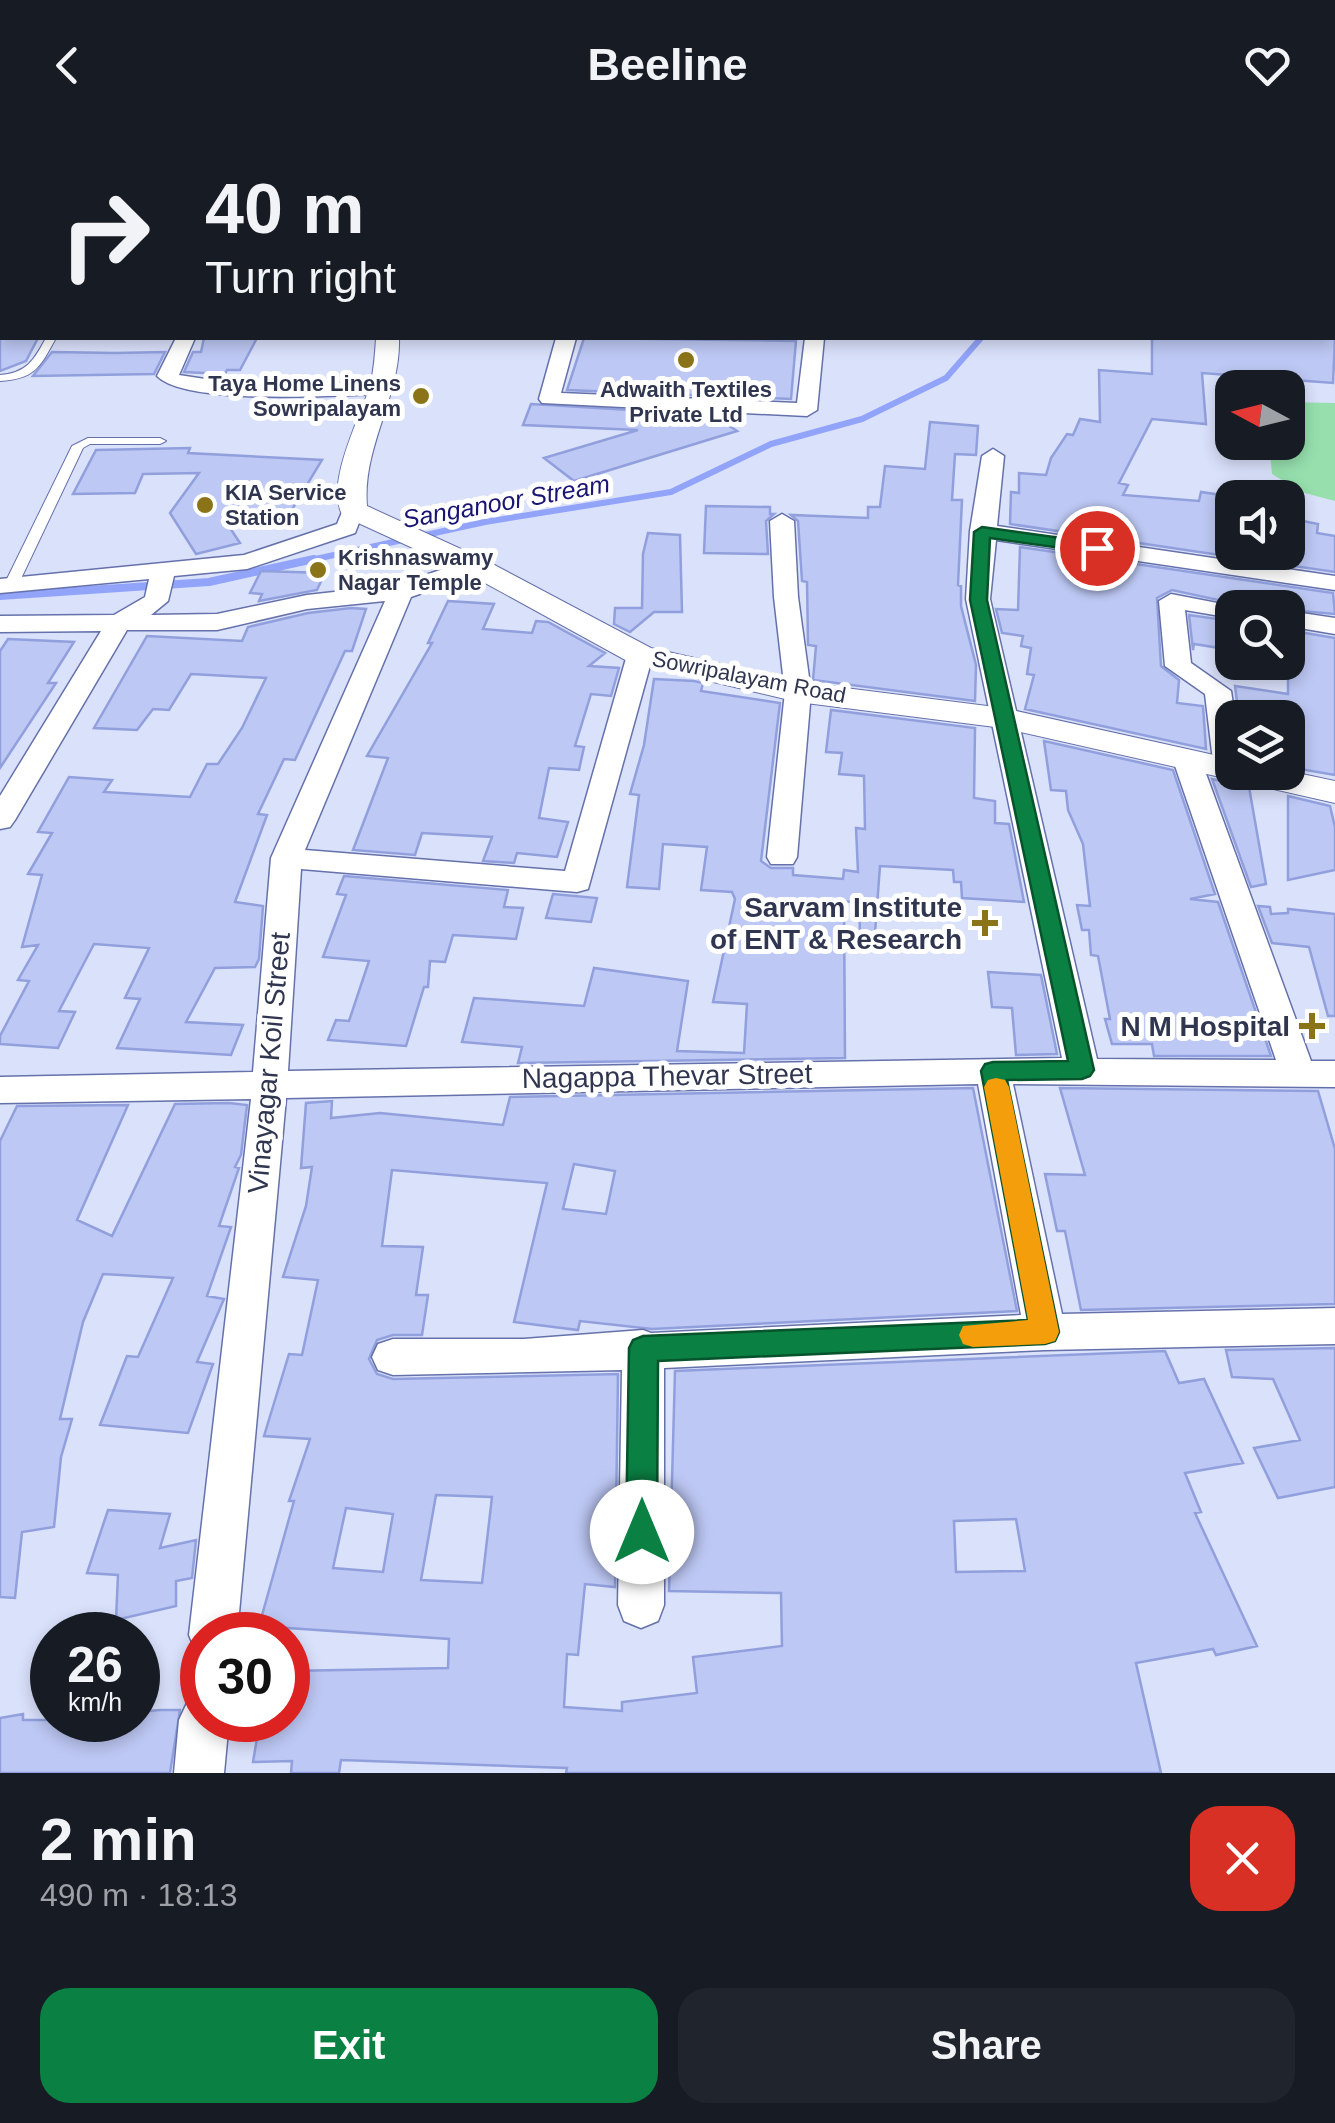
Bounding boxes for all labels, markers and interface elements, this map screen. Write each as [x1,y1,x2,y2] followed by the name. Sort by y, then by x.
[40,38,95,93] icon: back
[1240,38,1295,93] icon: heart
[587,39,748,90] text: Beeline
[40,170,170,300] icon: right
[205,170,365,248] text: 40 m
[205,252,396,303] text: Turn right
[675,349,697,371] marker: Adwaith Textiles Private Ltd
[1215,370,1305,460] north arrow
[1215,370,1305,790] map controls
[208,371,401,421] place label: Taya Home Linens Sowripalayam
[600,377,772,427] place label: Adwaith Textiles Private Ltd
[410,385,432,407] marker: Taya Home Linens Sowripalayam
[400,469,612,533] water label: Sanganoor Stream
[225,480,346,530] place label: KIA Service Station
[1215,480,1305,570] button: sound
[194,494,216,516] marker: KIA Service Station
[1055,506,1140,591] pin
[1070,521,1125,576] icon: arrive
[338,545,494,595] place label: Krishnaswamy Nagar Temple
[307,559,329,581] marker: Krishnaswamy Nagar Temple
[1215,590,1305,680] button: search
[650,646,848,708] street label: Sowripalayam Road
[1215,700,1305,790] button: layers
[710,892,962,955] place label: Sarvam Institute of ENT & Research
[972,910,998,936] marker: Sarvam Institute of ENT & Research
[242,931,296,1195] street label: Vinayagar Koil Street
[1120,1011,1290,1042] place label: N M Hospital
[1299,1013,1325,1039] marker: N M Hospital
[521,1058,813,1094] street label: Nagappa Thevar Street
[590,1480,694,1584] position arrow
[180,1612,310,1742] speed limit sign: 30
[67,1637,123,1693] text: 26
[68,1688,122,1716] text: km/h
[40,1806,197,1873] text: 2 min
[1190,1806,1295,1911] button: close
[40,1877,237,1913] text: 490 m · 18:13
[40,1988,658,2103] button: Exit
[678,1988,1295,2103] button: Share

